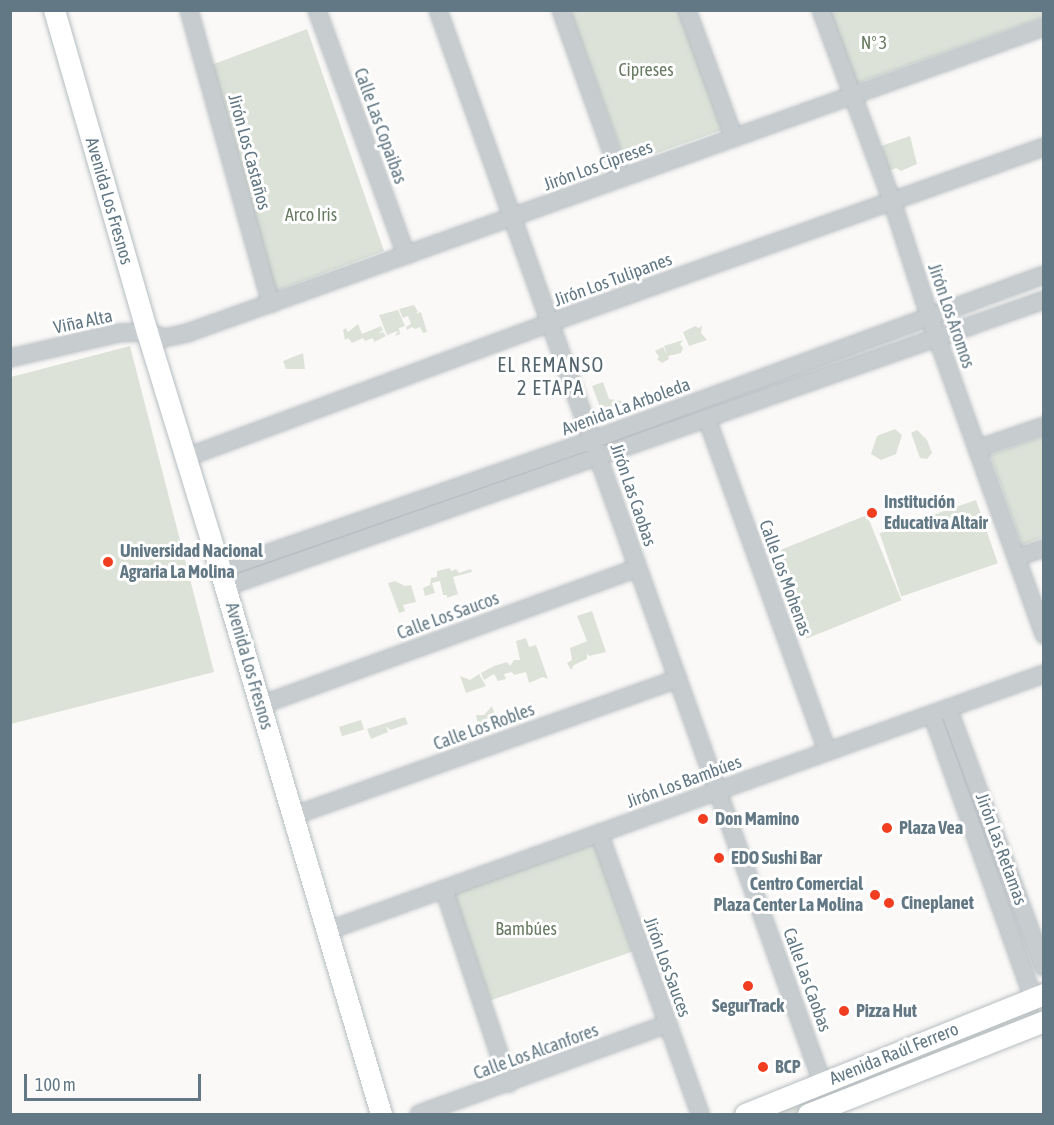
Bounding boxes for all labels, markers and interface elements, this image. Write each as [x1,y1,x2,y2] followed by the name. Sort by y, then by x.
[861,32,887,54] park label: Nº 3
[618,59,674,81] park label: Cipreses
[349,65,411,187] street label: Calle Las Copaibas
[223,92,275,212] street label: Jirón Los Castaños
[81,135,137,267] street label: Avenida Los Fresnos
[541,136,655,196] street label: Jirón Los Cipreses
[285,204,337,226] park label: Arco Iris
[551,249,675,311] street label: Jirón Los Tulipanes
[923,261,979,371] street label: Jirón Los Aromos
[52,305,114,339] street label: Viña Alta
[497,352,605,399] district label: EL REMANSO 2 ETAPA
[559,374,693,440] street label: Avenida La Arboleda
[605,441,661,549] street label: Jirón Las Caobas
[884,492,988,534] place label: Institución Educativa Altair
[865,506,879,520] marker: Institución Educativa Altair
[754,517,816,639] street label: Calle Los Mohenas
[120,541,263,584] place label: Universidad Nacional Agraria La Molina
[101,555,115,569] marker: Universidad Nacional Agraria La Molina
[394,588,502,644] street label: Calle Los Saucos
[221,600,277,732] street label: Avenida Los Fresnos
[431,699,537,755] street label: Calle Los Robles
[624,751,744,813] street label: Jirón Los Bambúes
[971,790,1031,908] street label: Jirón Las Retamas
[715,808,799,830] place label: Don Mamino
[696,812,710,826] marker: Don Mamino
[899,817,963,839] place label: Plaza Vea
[880,821,894,835] marker: Plaza Vea
[731,847,822,869] place label: EDO Sushi Bar
[712,851,726,865] marker: EDO Sushi Bar
[713,874,863,916] place label: Centro Comercial Plaza Center La Molina
[868,888,882,902] marker: Centro Comercial Plaza Center La Molina
[901,892,974,914] place label: Cineplanet
[882,896,896,910] marker: Cineplanet
[639,914,695,1020] street label: Jirón Los Sauces
[495,918,557,940] park label: Bambúes
[778,925,836,1035] street label: Calle Las Caobas
[741,979,755,993] marker: SegurTrack
[712,995,784,1017] place label: SegurTrack
[856,1000,917,1022] place label: Pizza Hut
[837,1004,851,1018] marker: Pizza Hut
[826,1018,962,1090] street label: Avenida Raúl Ferrero
[471,1019,601,1085] street label: Calle Los Alcanfores
[775,1056,800,1078] place label: BCP
[756,1060,770,1074] marker: BCP
[27,1062,204,1100] scale bar
[35,1074,76,1095] text: 100 m

